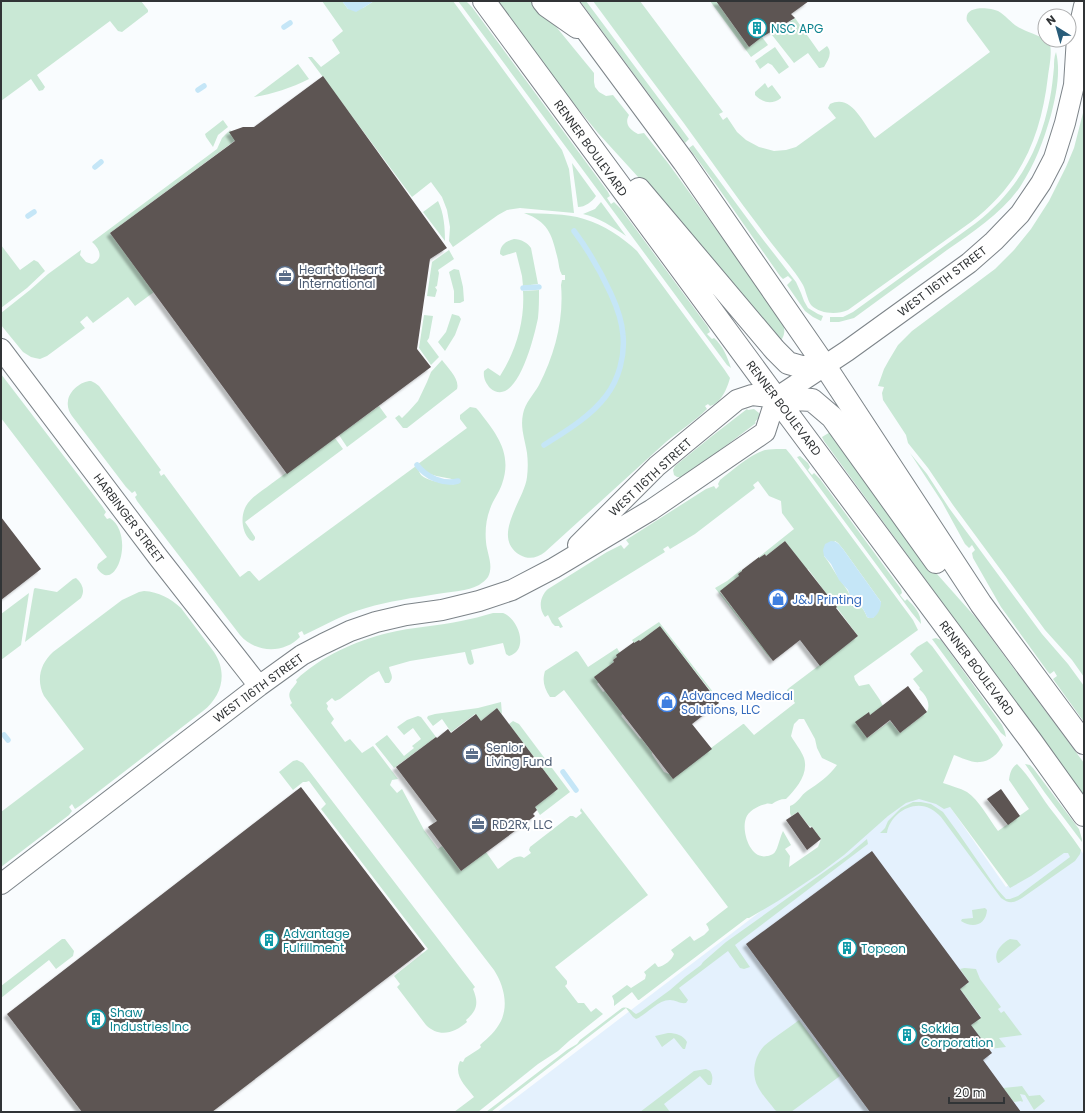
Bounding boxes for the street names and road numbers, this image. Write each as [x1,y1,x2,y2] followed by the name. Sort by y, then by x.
[550,96,632,200] street label: RENNER BOULEVARD
[894,242,990,320] street label: WEST 116TH STREET
[743,357,825,459] street label: RENNER BOULEVARD
[605,434,695,520] street label: WEST 116TH STREET
[90,470,169,567] street label: HARBINGER STREET
[936,617,1018,719] street label: RENNER BOULEVARD
[210,649,307,726] street label: WEST 116TH STREET

